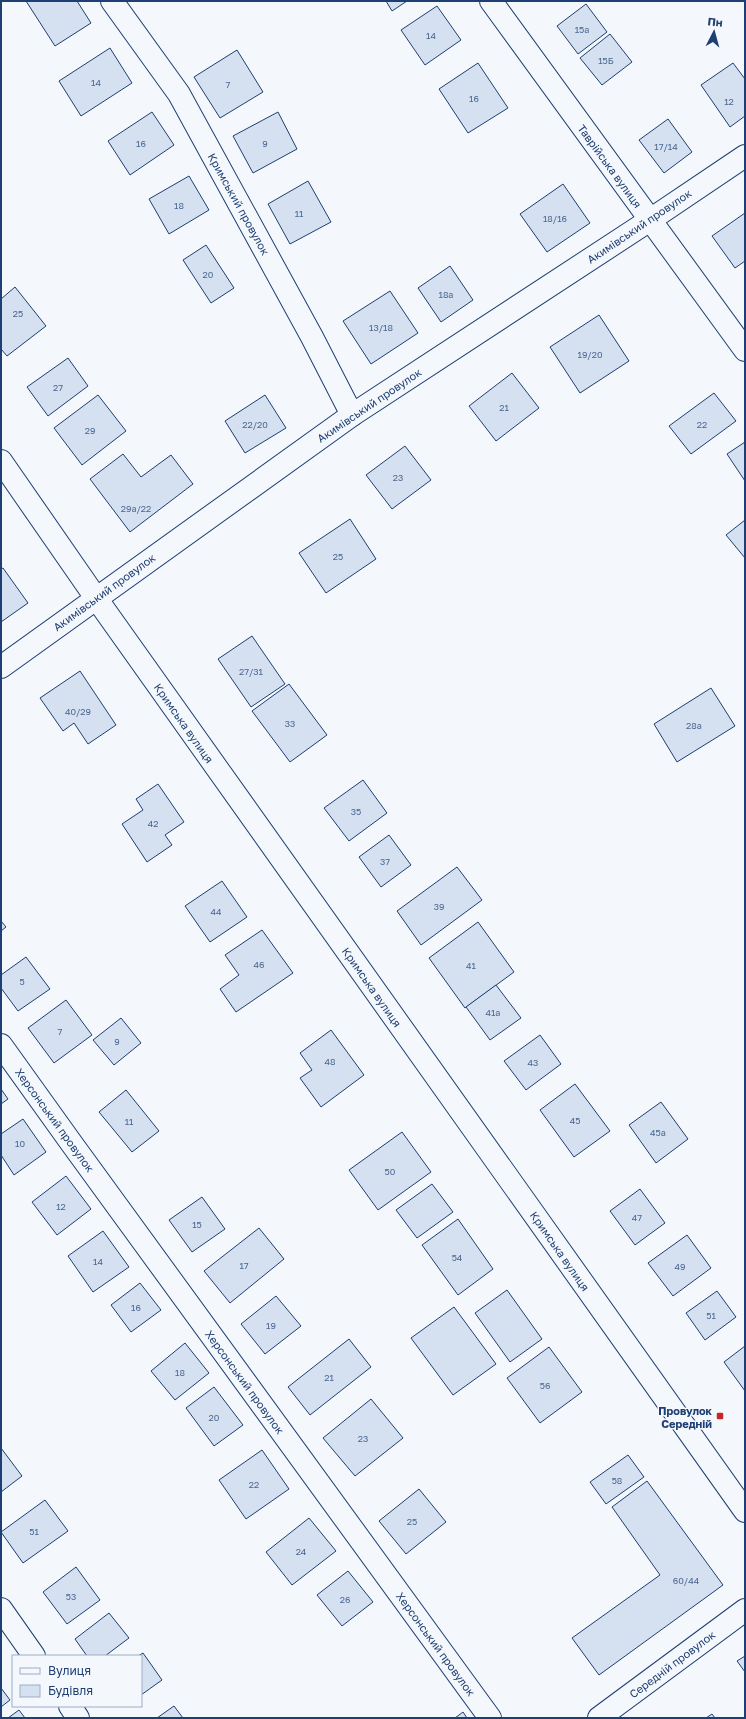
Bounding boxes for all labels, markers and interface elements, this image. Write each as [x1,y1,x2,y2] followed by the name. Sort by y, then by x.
[694,12,734,52] north arrow
[707,14,724,29] text: Пн
[575,24,589,35] house number: 15а
[426,30,436,41] house number: 14
[598,55,614,66] house number: 15Б
[91,77,101,88] house number: 14
[226,79,231,90] house number: 7
[469,93,479,104] house number: 16
[724,96,734,107] house number: 12
[575,122,645,210] street label: Таврійська вулиця
[136,138,146,149] house number: 16
[262,138,268,149] house number: 9
[654,141,678,152] house number: 17/14
[206,151,273,258] street label: Кримський провулок
[584,186,694,266] street label: Акимівський провулок
[174,200,184,211] house number: 18
[295,208,304,219] house number: 11
[543,213,567,224] house number: 18/16
[203,269,214,280] house number: 20
[439,289,453,300] house number: 18а
[13,308,23,319] house number: 25
[369,322,393,333] house number: 13/18
[578,349,603,360] house number: 19/20
[314,365,424,445] street label: Акимівський провулок
[53,382,63,393] house number: 27
[499,402,509,413] house number: 21
[242,419,268,430] house number: 22/20
[697,419,707,430] house number: 22
[85,425,95,436] house number: 29
[393,472,403,483] house number: 23
[121,503,151,514] house number: 29а/22
[50,550,158,633] street label: Акимівський провулок
[333,551,343,562] house number: 25
[239,666,264,677] house number: 27/31
[152,681,216,765] street label: Кримська вулиця
[65,706,91,717] house number: 40/29
[285,718,295,729] house number: 33
[686,720,702,731] house number: 28а
[351,806,361,817] house number: 35
[148,818,158,829] house number: 42
[380,856,390,867] house number: 37
[434,901,444,912] house number: 39
[211,906,222,917] house number: 44
[340,945,404,1029] street label: Кримська вулиця
[254,959,264,970] house number: 46
[466,960,477,971] house number: 41
[19,976,25,987] house number: 5
[486,1007,500,1018] house number: 41а
[58,1026,63,1037] house number: 7
[114,1036,120,1047] house number: 9
[325,1056,335,1067] house number: 48
[528,1057,538,1068] house number: 43
[13,1066,97,1175] street label: Херсонський провулок
[570,1115,580,1126] house number: 45
[125,1116,134,1127] house number: 11
[650,1127,666,1138] house number: 45а
[15,1138,25,1149] house number: 10
[385,1166,396,1177] house number: 50
[56,1201,66,1212] house number: 12
[528,1209,592,1293] street label: Кримська вулиця
[632,1212,642,1223] house number: 47
[192,1219,202,1230] house number: 15
[452,1252,463,1263] house number: 54
[93,1256,103,1267] house number: 14
[239,1260,249,1271] house number: 17
[675,1261,685,1272] house number: 49
[131,1302,141,1313] house number: 16
[706,1310,716,1321] house number: 51
[266,1320,276,1331] house number: 19
[203,1328,287,1437] street label: Херсонський провулок
[175,1367,185,1378] house number: 18
[324,1372,334,1383] house number: 21
[540,1380,550,1391] house number: 56
[658,1404,713,1430] place label: Провулок Середній
[715,1411,725,1421] marker: Провулок Середній
[209,1412,220,1423] house number: 20
[358,1433,368,1444] house number: 23
[612,1475,622,1486] house number: 58
[249,1479,259,1490] house number: 22
[407,1516,417,1527] house number: 25
[29,1526,39,1537] house number: 51
[296,1546,307,1557] house number: 24
[673,1575,700,1586] house number: 60/44
[394,1590,478,1699] street label: Херсонський провулок
[66,1591,76,1602] house number: 53
[340,1594,350,1605] house number: 26
[627,1627,718,1700] street label: Середній провулок
[12,1655,142,1707] legend
[48,1663,91,1678] text: Вулиця
[48,1683,93,1698] text: Будівля

